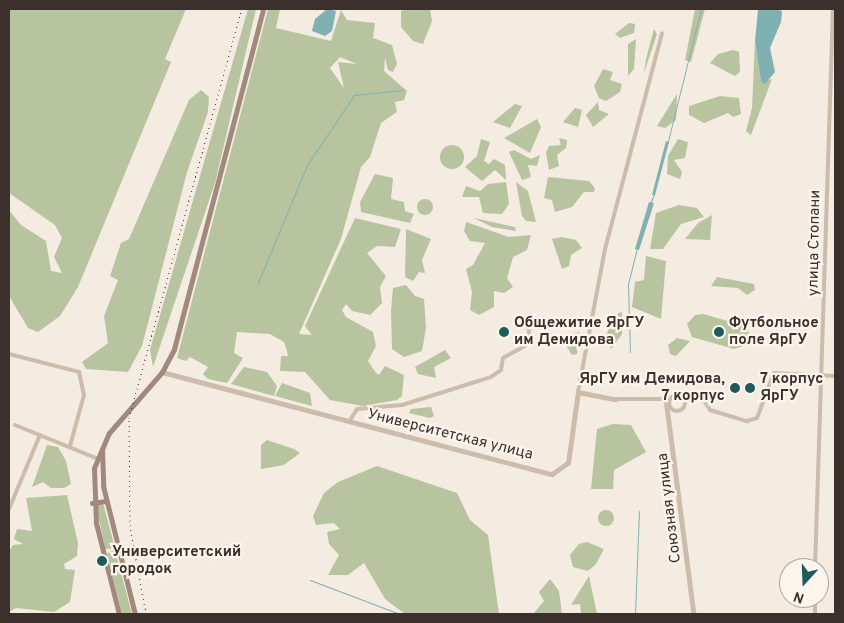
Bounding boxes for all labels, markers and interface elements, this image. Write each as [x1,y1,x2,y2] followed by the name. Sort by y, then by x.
[805,190,825,296] street label: улица Стопани
[514,314,644,349] place label: Общежитие ЯрГУ им Демидова
[729,314,818,349] place label: Футбольное поле ЯрГУ
[498,326,510,338] marker: Общежитие ЯрГУ им Демидова
[713,326,725,338] marker: Футбольное поле ЯрГУ
[578,370,725,405] place label: ЯрГУ им Демидова, 7 корпус
[760,370,823,405] place label: 7 корпус ЯрГУ
[729,382,741,394] marker: ЯрГУ им Демидова, 7 корпус
[744,382,756,394] marker: 7 корпус ЯрГУ
[365,406,535,464] street label: Университетская улица
[654,452,686,564] street label: Союзная улица
[112,543,241,578] place label: Университетский городок
[96,555,108,567] marker: Университетский городок
[779,558,829,608] north arrow
[791,587,807,606] text: N

